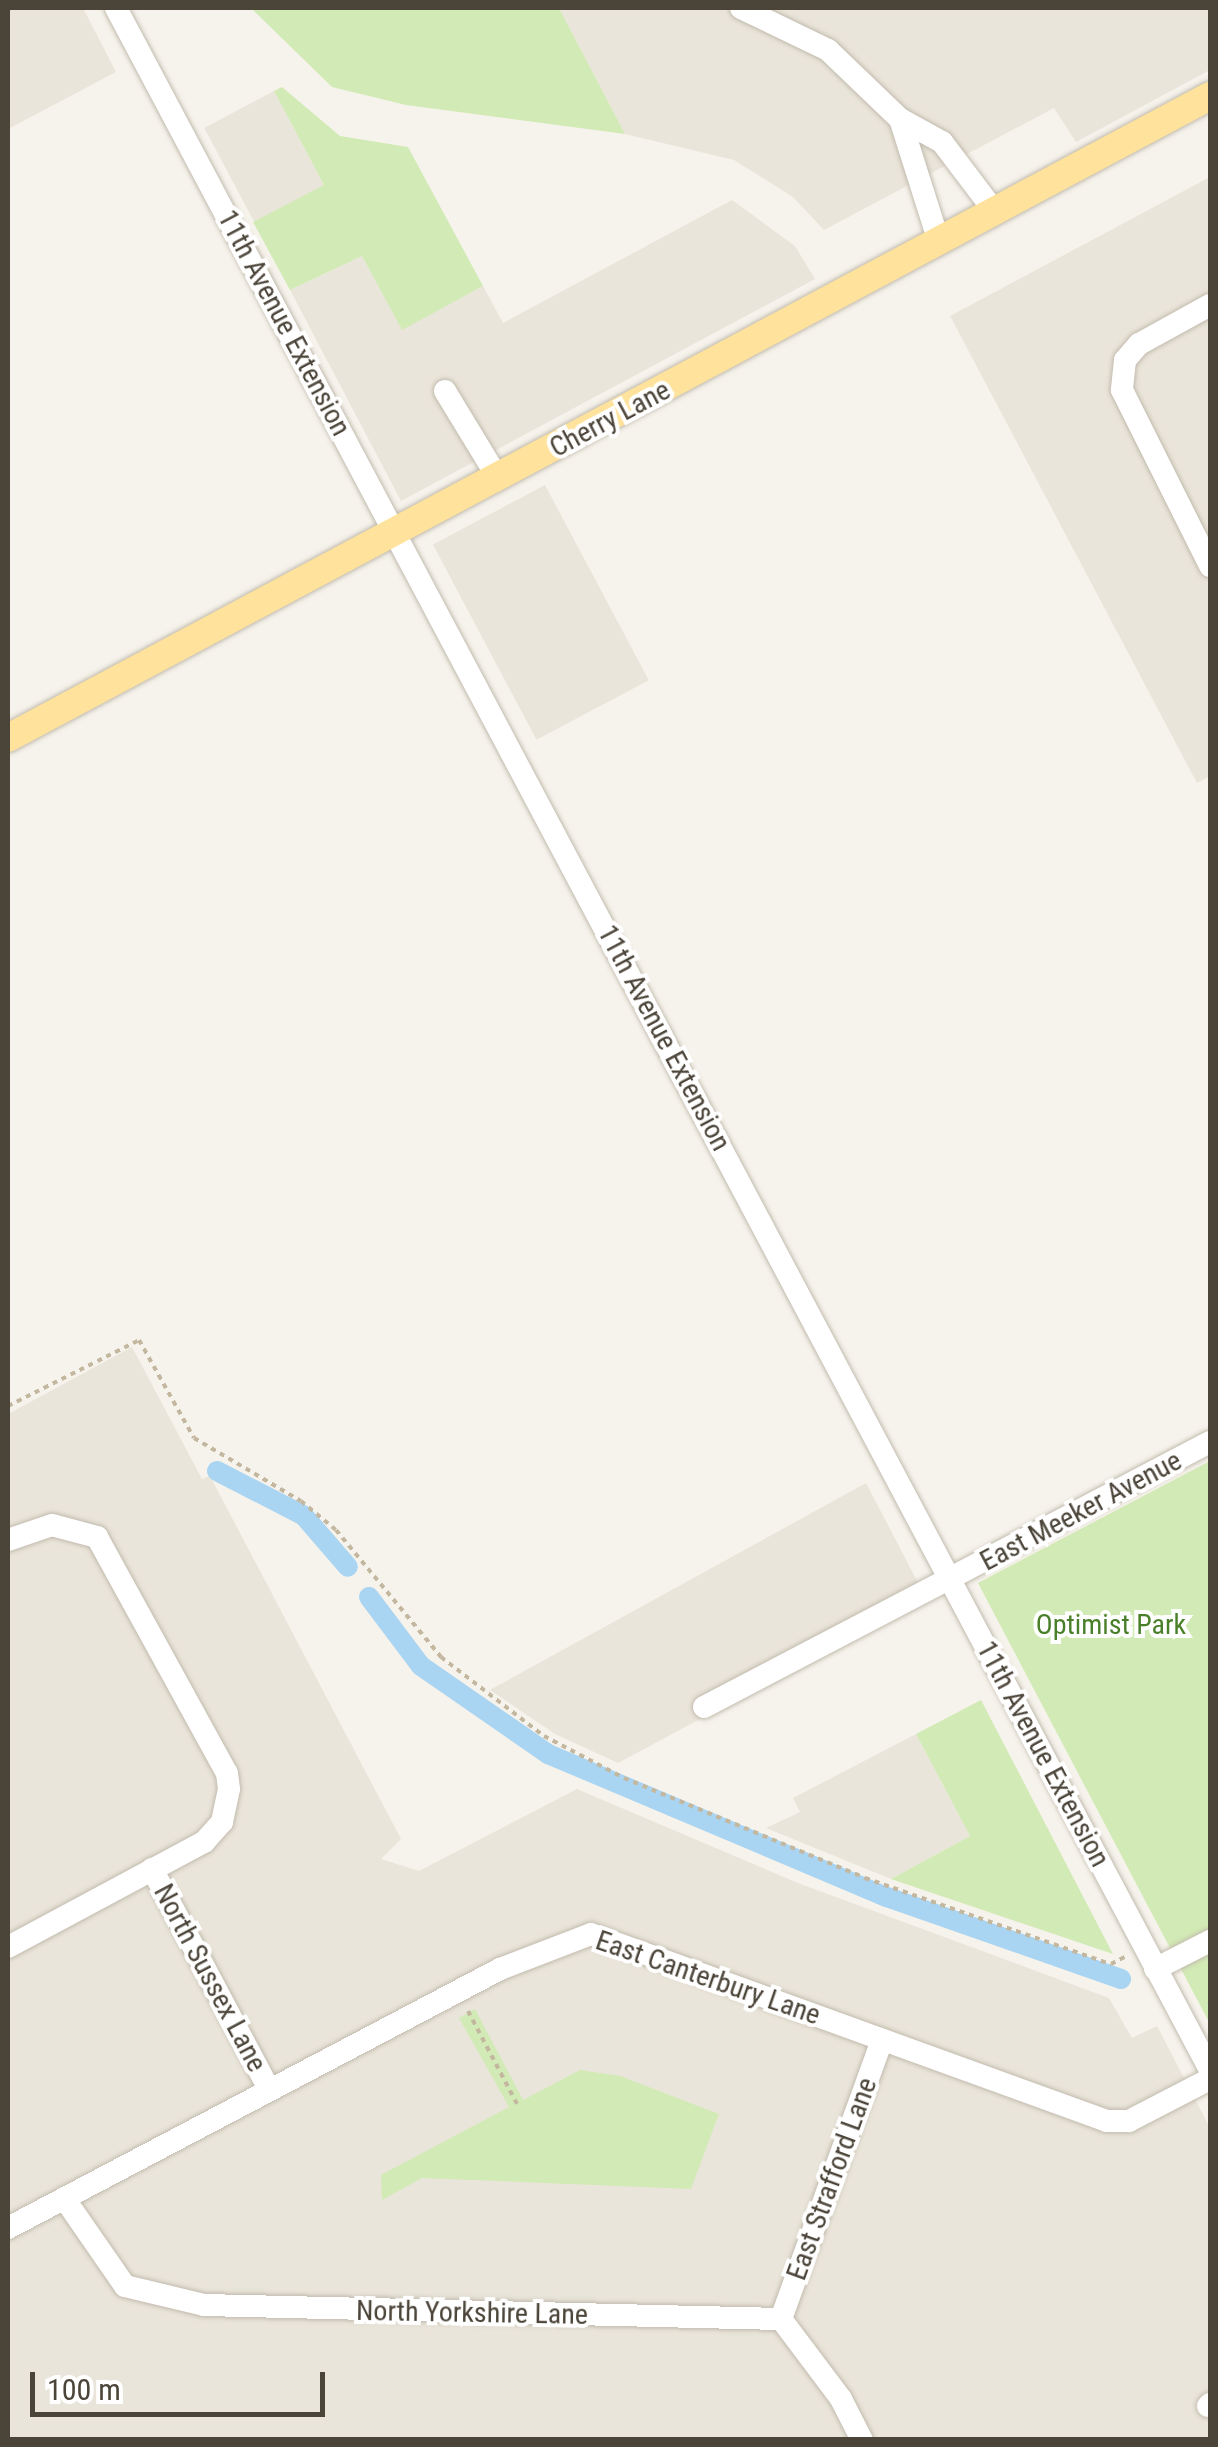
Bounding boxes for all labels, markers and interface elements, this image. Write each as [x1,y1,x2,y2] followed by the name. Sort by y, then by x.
[210,204,358,442] street label: 11th Avenue Extension
[544,373,676,465] street label: Cherry Lane
[590,919,738,1157] street label: 11th Avenue Extension
[975,1444,1187,1578] street label: East Meeker Avenue
[1036,1608,1186,1642] park label: Optimist Park
[969,1635,1117,1873] street label: 11th Avenue Extension
[146,1878,274,2078] street label: North Sussex Lane
[591,1924,825,2032] street label: East Canterbury Lane
[780,2073,884,2285] street label: East Strafford Lane
[356,2294,588,2332] street label: North Yorkshire Lane
[35,2352,330,2414] scale bar
[47,2372,121,2407] text: 100 m

